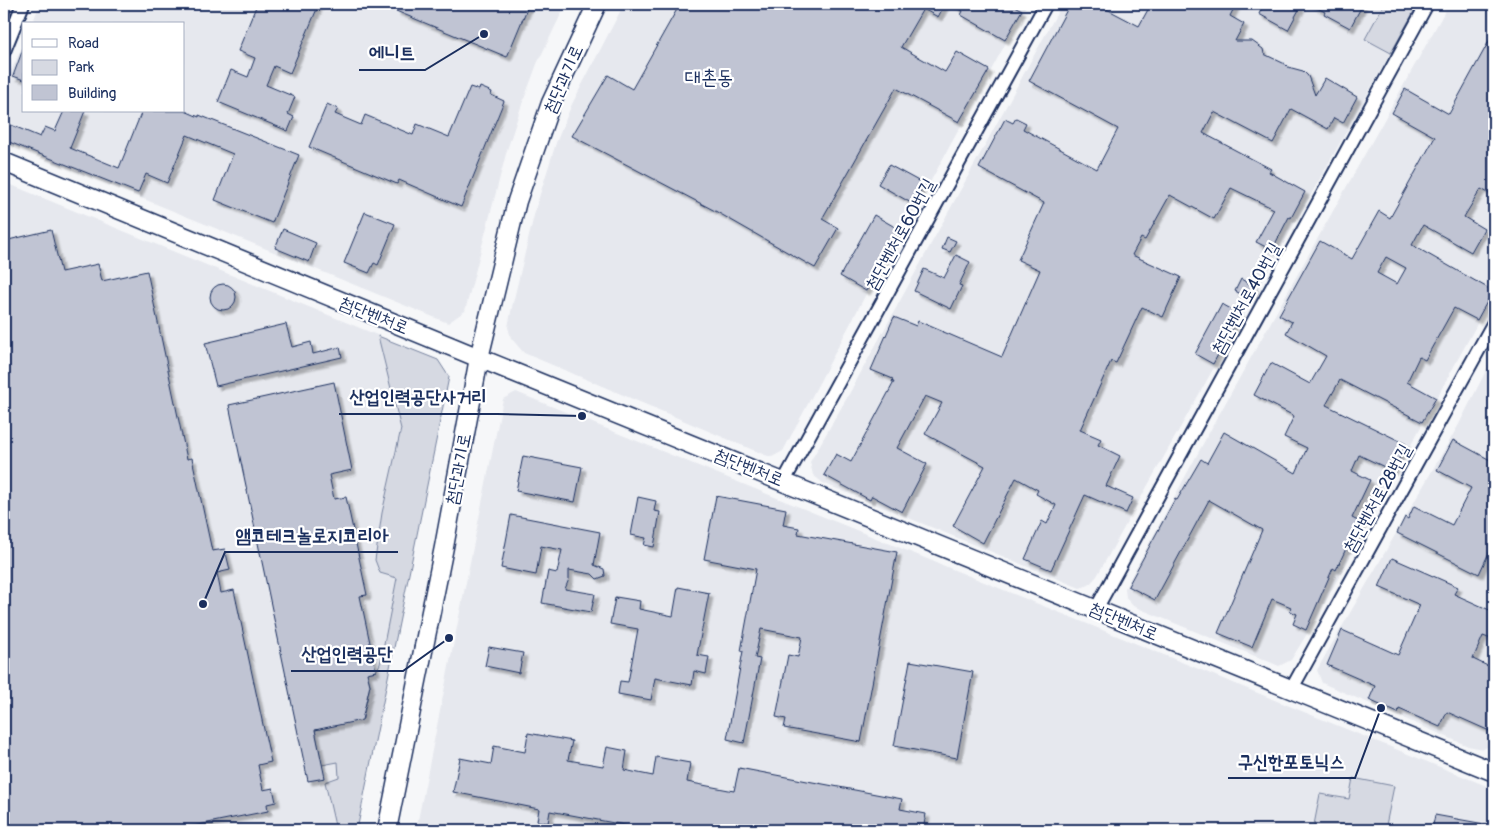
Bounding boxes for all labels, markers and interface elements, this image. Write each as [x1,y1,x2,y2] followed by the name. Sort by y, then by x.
[22,22,185,112] legend
[68,34,99,53] text: Road
[359,36,425,70] callout: 에니트
[369,41,415,65] text: 에니트
[538,41,589,117] street label: 첨단과기로
[68,58,95,77] text: Park
[685,65,733,90] district label: 대촌동
[68,84,116,103] text: Building
[860,174,941,294] street label: 첨단벤처로60번길
[1206,238,1287,358] street label: 첨단벤처로40번길
[336,291,412,340] street label: 첨단벤처로
[339,380,497,414] callout: 산업인력공단사거리
[349,385,487,409] text: 산업인력공단사거리
[440,431,477,507] street label: 첨단과기로
[1338,440,1417,557] street label: 첨단벤처로28번길
[711,443,787,492] street label: 첨단벤처로
[225,518,398,552] callout: 앰코테크놀로지코리아
[236,524,389,548] text: 앰코테크놀로지코리아
[1086,597,1162,646] street label: 첨단벤처로
[291,637,403,671] callout: 산업인력공단
[301,642,394,666] text: 산업인력공단
[1228,744,1355,778] callout: 구신한포토닉스
[1237,750,1345,774] text: 구신한포토닉스

